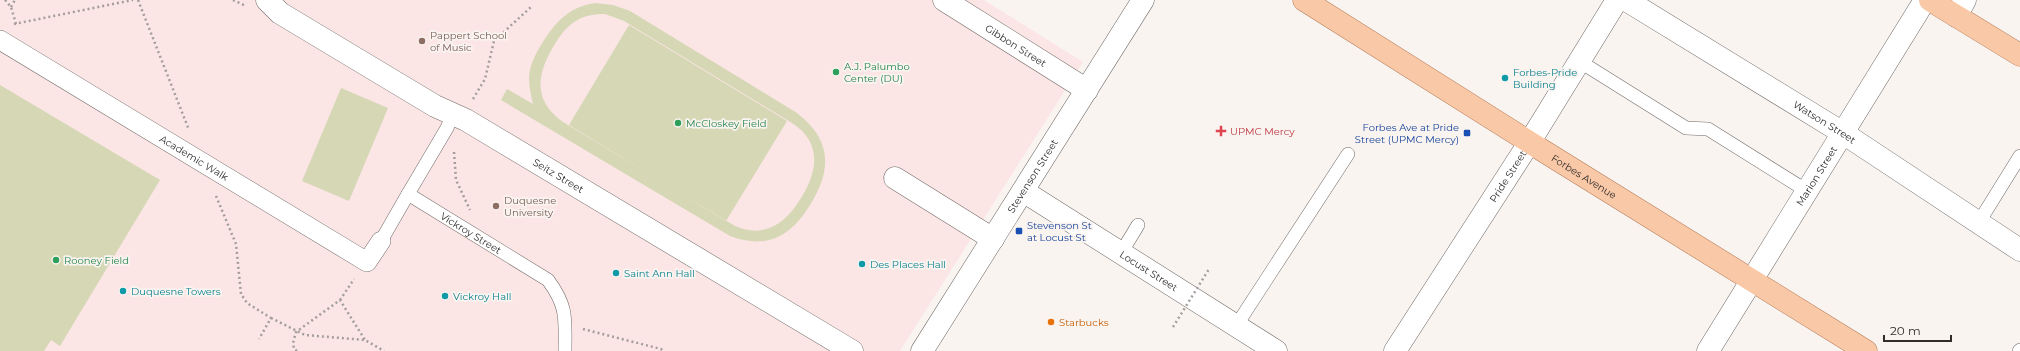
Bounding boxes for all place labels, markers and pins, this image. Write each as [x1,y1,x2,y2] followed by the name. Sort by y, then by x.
[430,29,507,54] place label: Pappert School of Music
[417,36,427,46] marker: Pappert School of Music
[844,60,910,85] place label: A.J. Palumbo Center (DU)
[1513,66,1577,91] place label: Forbes-Pride Building
[831,67,841,77] marker: A.J. Palumbo Center (DU)
[1500,73,1510,83] marker: Forbes-Pride Building
[686,117,766,130] place label: McCloskey Field
[673,118,683,128] marker: McCloskey Field
[1355,121,1459,146] place label: Forbes Ave at Pride Street (UPMC Mercy)
[1215,125,1227,137] marker: UPMC Mercy
[1230,125,1295,138] place label: UPMC Mercy
[1462,128,1472,138] marker: Forbes Ave at Pride Street (UPMC Mercy)
[504,194,556,219] place label: Duquesne University
[491,201,501,211] marker: Duquesne University
[1027,219,1092,244] place label: Stevenson St at Locust St
[1014,226,1024,236] marker: Stevenson St at Locust St
[64,254,129,267] place label: Rooney Field
[51,255,61,265] marker: Rooney Field
[870,258,946,271] place label: Des Places Hall
[857,259,867,269] marker: Des Places Hall
[624,267,695,280] place label: Saint Ann Hall
[611,268,621,278] marker: Saint Ann Hall
[131,285,221,298] place label: Duquesne Towers
[118,286,128,296] marker: Duquesne Towers
[453,290,511,303] place label: Vickroy Hall
[440,291,450,301] marker: Vickroy Hall
[1059,316,1109,329] place label: Starbucks
[1046,317,1056,327] marker: Starbucks

